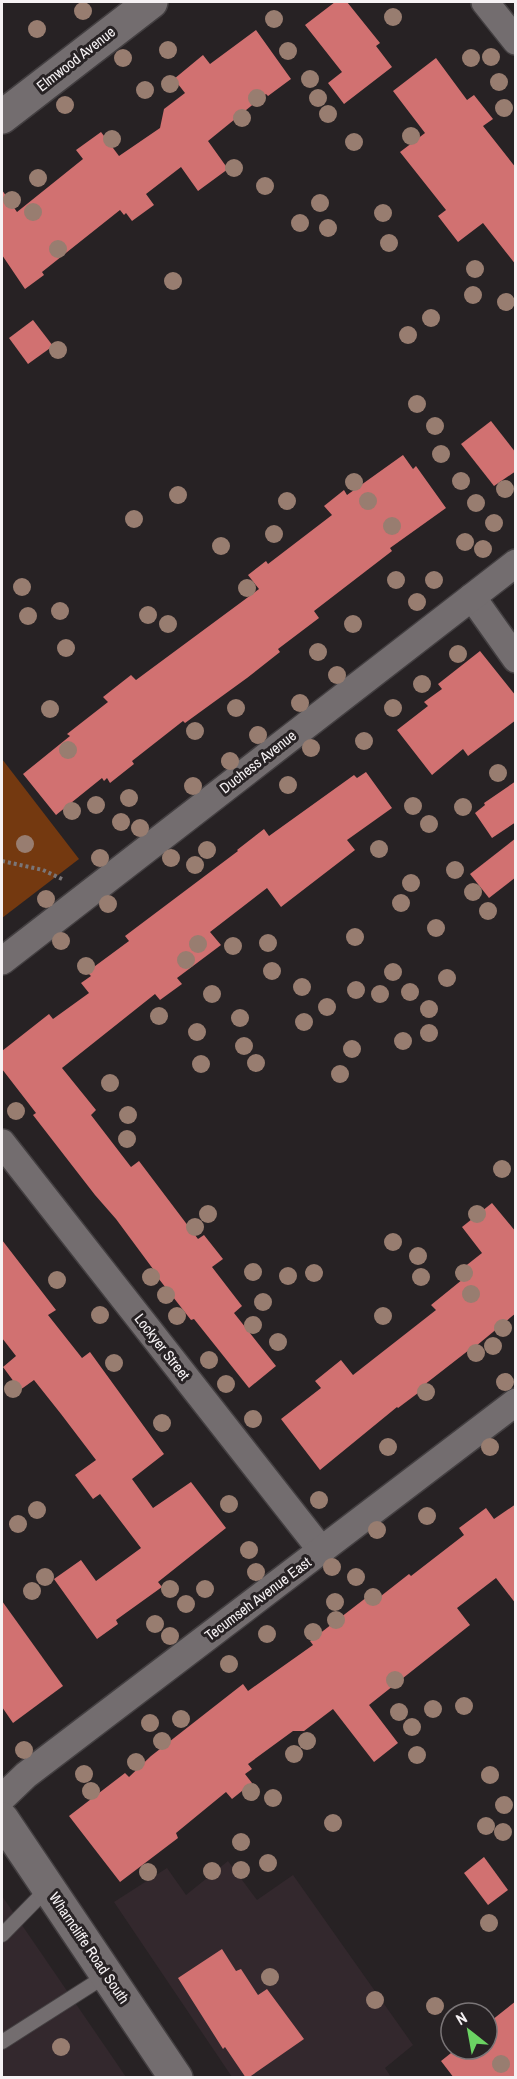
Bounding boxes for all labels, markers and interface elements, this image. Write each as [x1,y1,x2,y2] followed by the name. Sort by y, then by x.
[32,21,120,96] street label: Elmwood Avenue
[215,725,301,798] street label: Duchess Avenue
[130,1309,195,1385] street label: Lockyer Street
[200,1551,316,1646] street label: Tecumseh Avenue East
[44,1888,135,2008] street label: Wharncliffe Road South
[439,2001,499,2061] north arrow
[452,2006,471,2030] text: N

